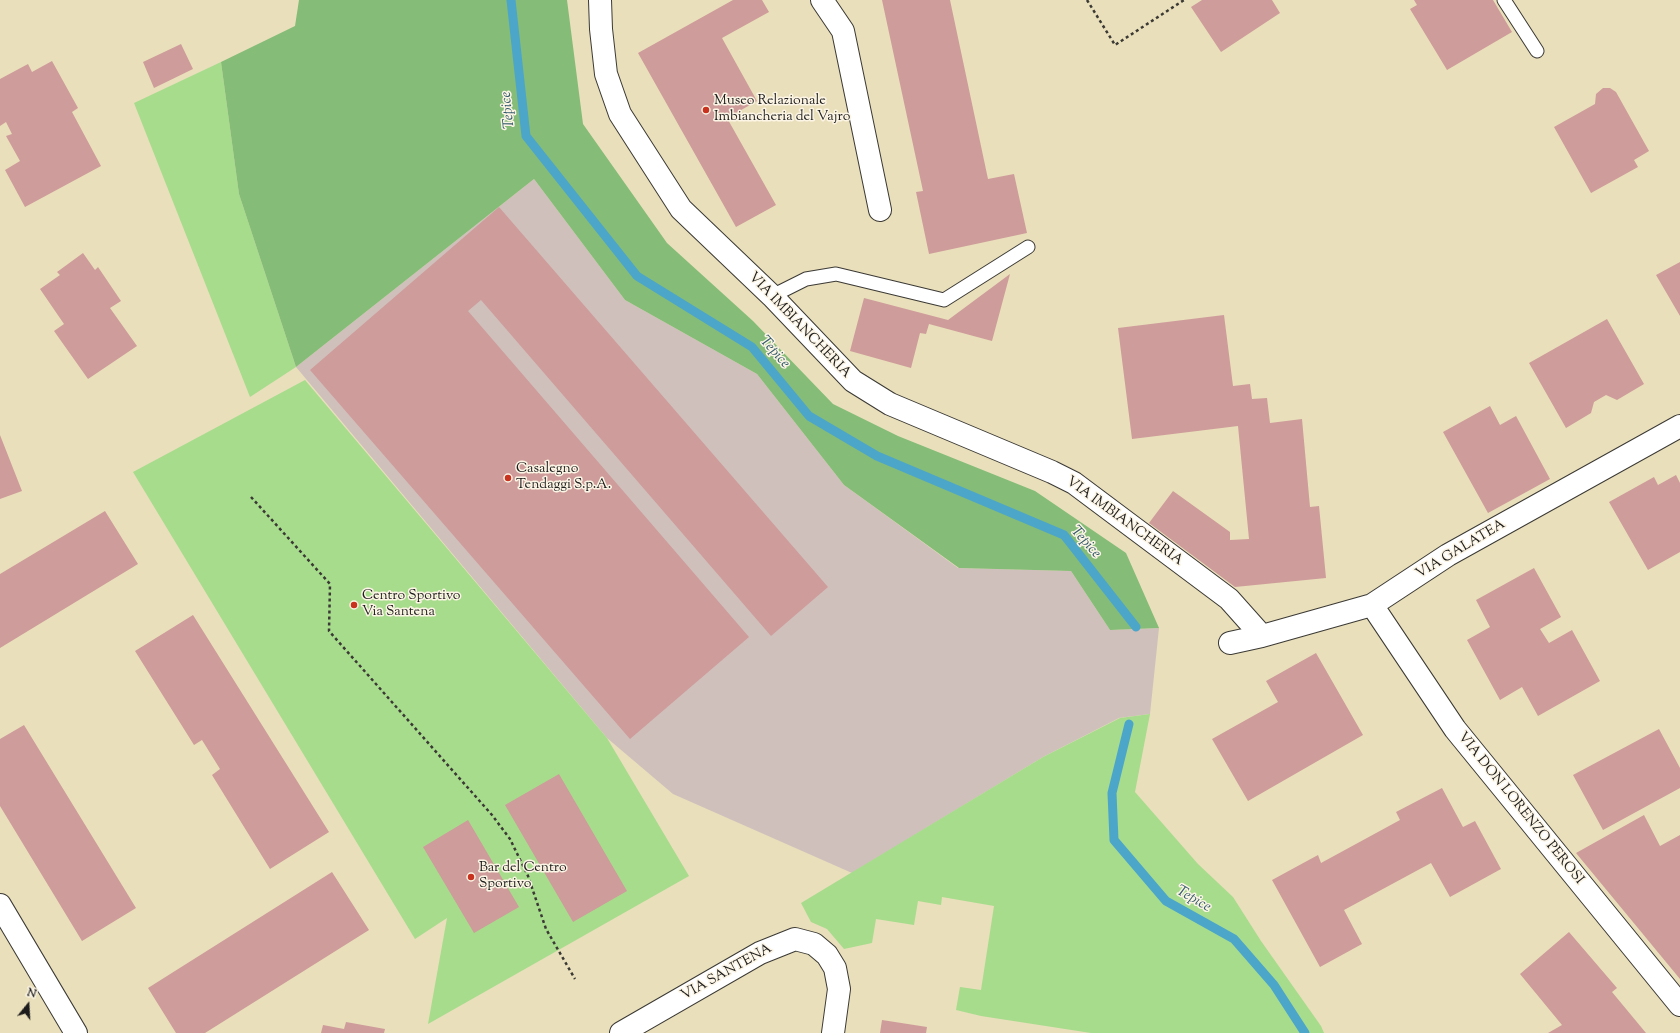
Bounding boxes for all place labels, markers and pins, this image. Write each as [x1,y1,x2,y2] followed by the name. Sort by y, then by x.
[714,94,850,126] place label: Museo Relazionale Imbiancheria del Vajro
[701,105,711,115] marker: Museo Relazionale Imbiancheria del Vajro
[516,462,611,494] place label: Casalegno Tendaggi S.p.A.
[503,473,513,483] marker: Casalegno Tendaggi S.p.A.
[362,589,461,622] place label: Centro Sportivo Via Santena
[349,600,359,610] marker: Centro Sportivo Via Santena
[479,861,567,894] place label: Bar del Centro Sportivo
[466,872,476,882] marker: Bar del Centro Sportivo

